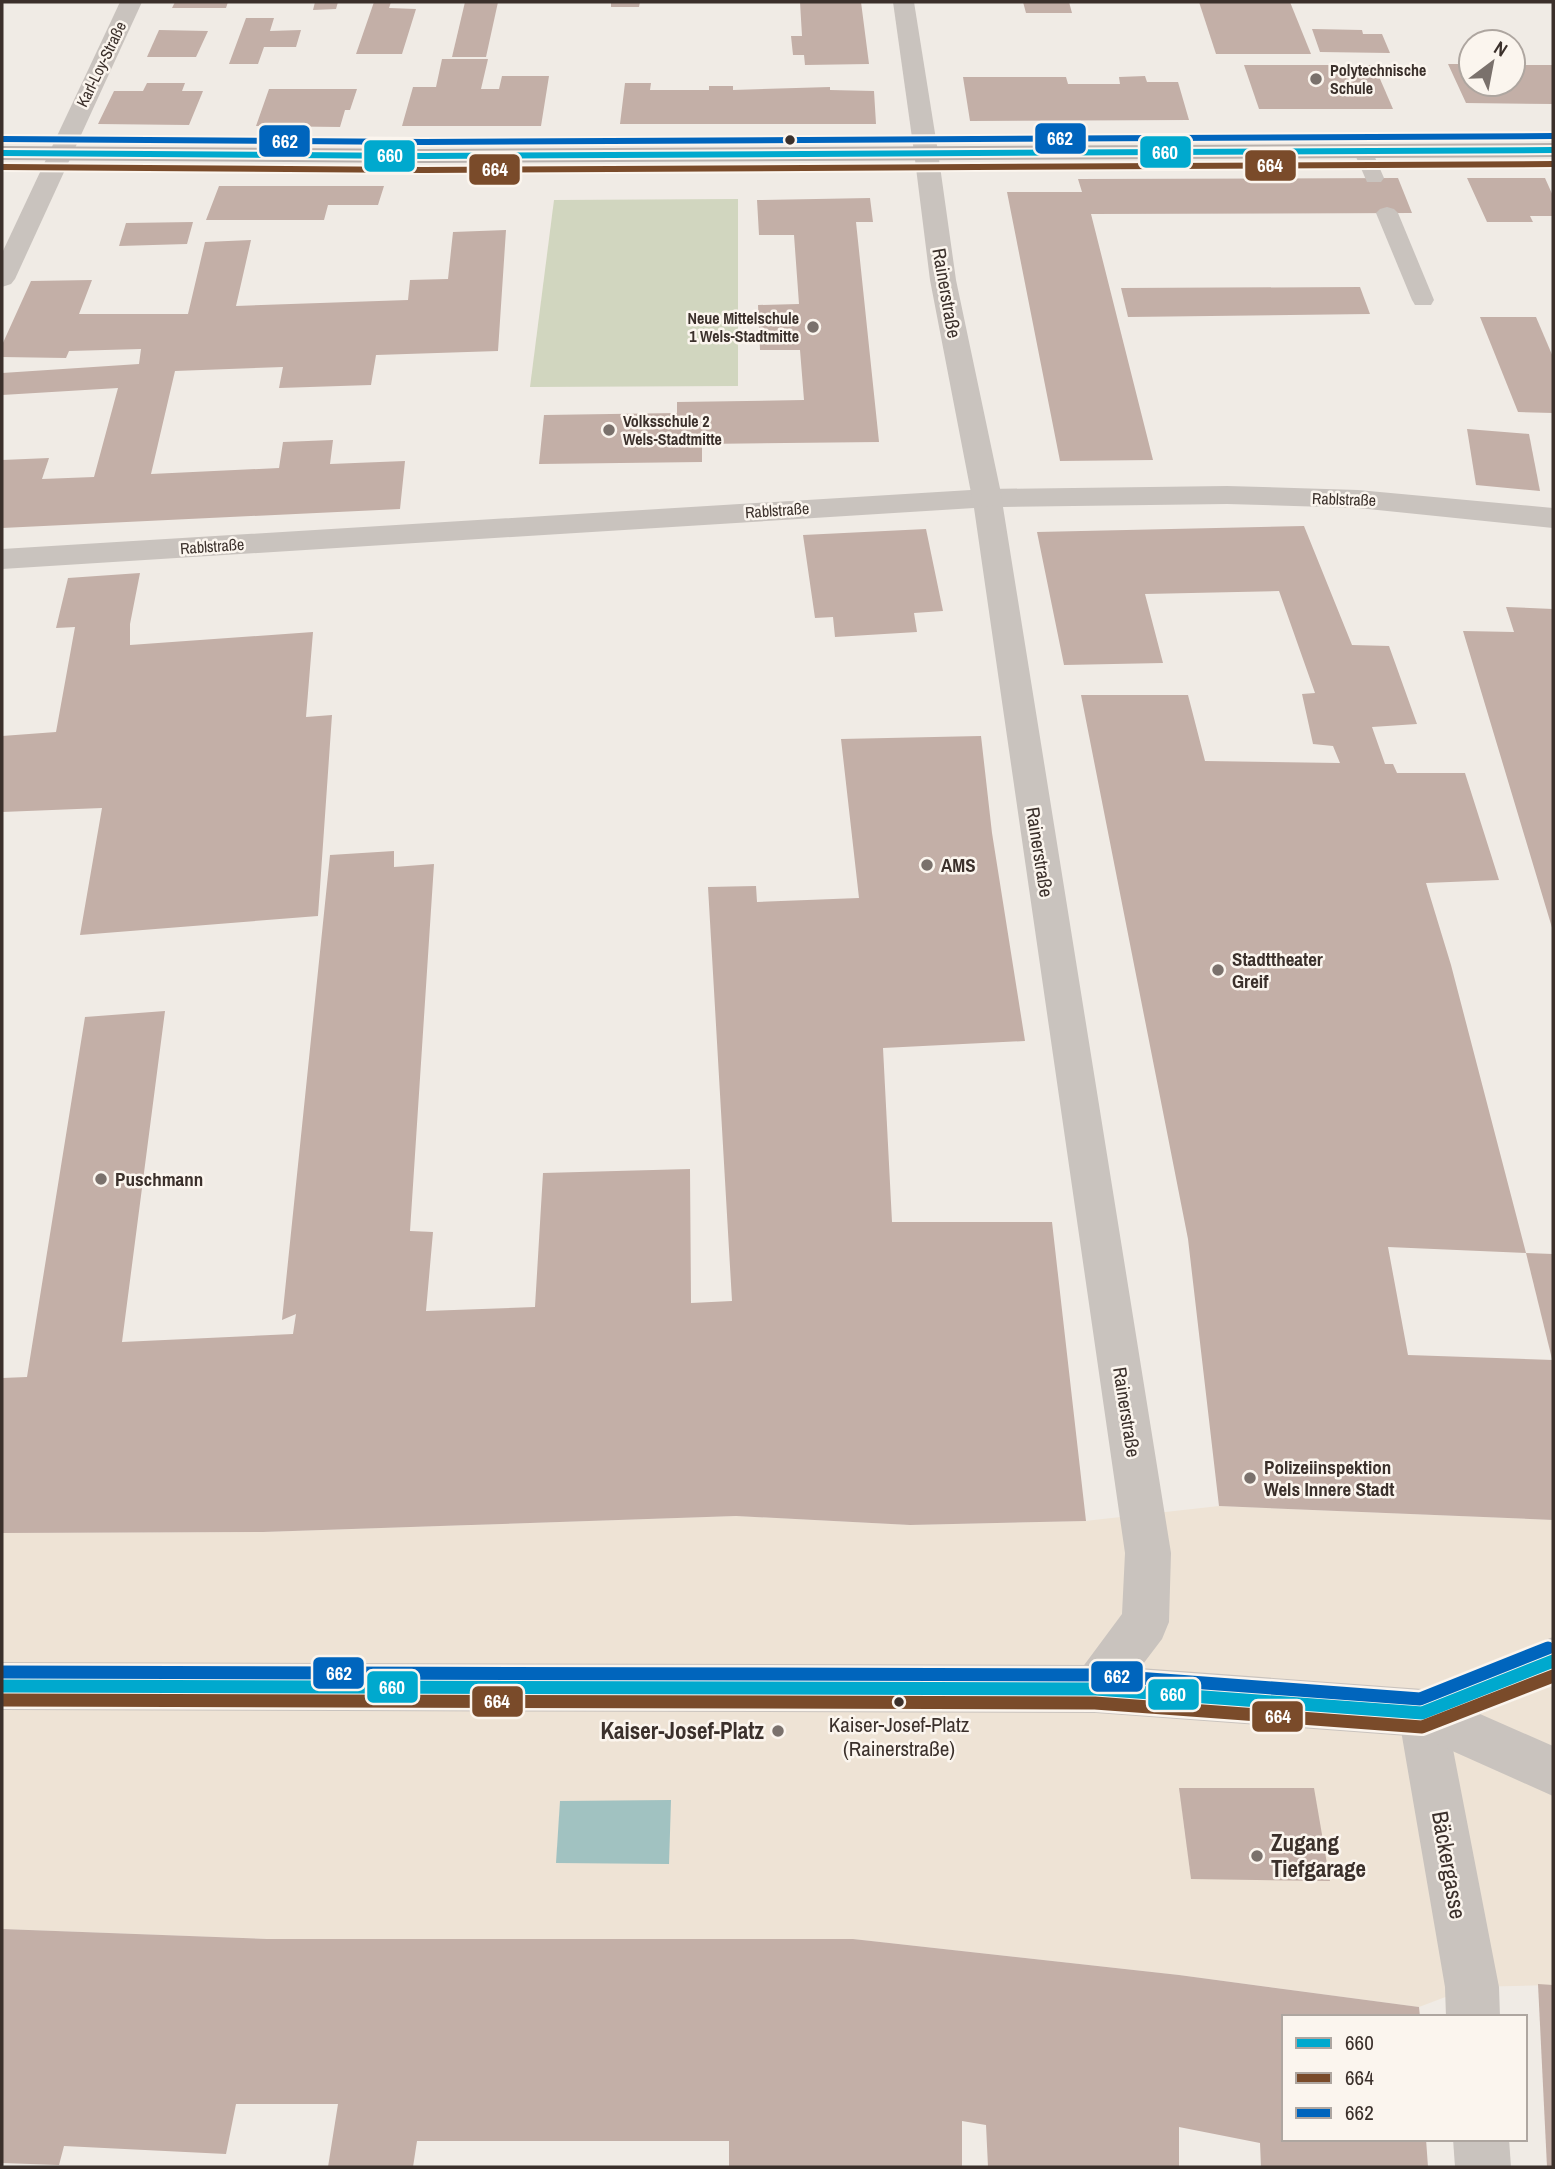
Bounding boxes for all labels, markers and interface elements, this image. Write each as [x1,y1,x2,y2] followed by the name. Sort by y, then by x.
[71,18,131,110] street label: Karl-Loy-Straße
[1457,28,1527,98] north arrow
[1489,35,1513,63] text: N
[1330,59,1426,99] place label: Polytechnische Schule
[1308,71,1324,87] marker: Polytechnische Schule
[1034,122,1087,155] line badge: 662
[258,124,311,158] line badge: 662
[1047,125,1073,151] text: 662
[272,128,298,154] text: 662
[783,133,797,147] unlabelled marker
[1139,135,1192,169] line badge: 660
[363,139,416,173] line badge: 660
[1152,139,1178,165] text: 660
[377,142,403,168] text: 660
[1244,149,1297,182] line badge: 664
[1257,152,1283,178] text: 664
[468,153,521,186] line badge: 664
[482,156,508,182] text: 664
[926,246,968,340] street label: Rainerstraße
[687,307,799,347] place label: Neue Mittelschule 1 Wels-Stadtmitte
[805,319,821,335] marker: Neue Mittelschule 1 Wels-Stadtmitte
[623,410,722,450] place label: Volksschule 2 Wels-Stadtmitte
[601,422,617,438] marker: Volksschule 2 Wels-Stadtmitte
[1312,487,1376,511] street label: Rablstraße
[744,497,810,523] street label: Rablstraße
[179,533,245,559] street label: Rablstraße
[1020,805,1060,899] street label: Rainerstraße
[941,852,976,878] place label: AMS
[919,857,935,873] marker: AMS
[1232,946,1323,994] place label: Stadttheater Greif
[1210,962,1226,978] marker: Stadttheater Greif
[115,1166,203,1192] place label: Puschmann
[93,1171,109,1187] marker: Puschmann
[1107,1365,1147,1459] street label: Rainerstraße
[1264,1454,1394,1502] place label: Polizeiinspektion Wels Innere Stadt
[1242,1470,1258,1486] marker: Polizeiinspektion Wels Innere Stadt
[312,1656,365,1690] line badge: 662
[326,1660,352,1686] text: 662
[1090,1660,1144,1693] line badge: 662
[1104,1663,1130,1689] text: 662
[366,1670,419,1704] line badge: 660
[379,1674,405,1700] text: 660
[1147,1678,1200,1711] line badge: 660
[1160,1681,1186,1707] text: 660
[471,1685,524,1718] line badge: 664
[484,1688,510,1714] text: 664
[892,1695,906,1709] marker: Kaiser-Josef-Platz (Rainerstraße)
[1251,1700,1304,1733] line badge: 664
[1265,1703,1291,1729] text: 664
[829,1710,970,1763] place label: Kaiser-Josef-Platz (Rainerstraße)
[600,1715,765,1746] place label: Kaiser-Josef-Platz
[770,1723,786,1739] marker: Kaiser-Josef-Platz
[1425,1809,1474,1921] street label: Bäckergasse
[1271,1827,1366,1884] place label: Zugang Tiefgarage
[1249,1848,1265,1864] marker: Zugang Tiefgarage
[1282,2015,1527,2141] legend
[1345,2028,1374,2057] text: 660
[1345,2063,1374,2092] text: 664
[1345,2098,1374,2127] text: 662

